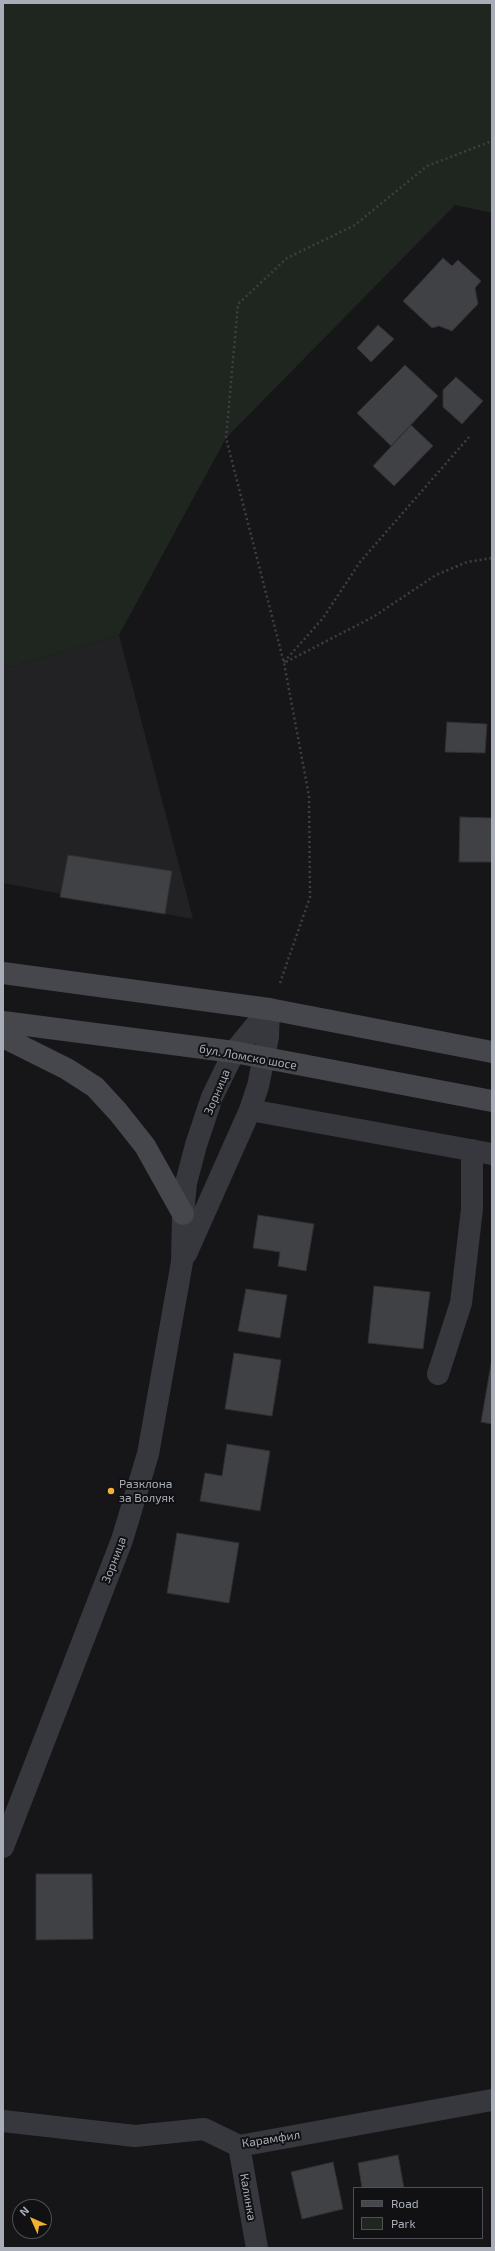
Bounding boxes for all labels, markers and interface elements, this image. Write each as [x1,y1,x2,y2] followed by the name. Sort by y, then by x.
[198,1041,298,1073] street label: бул. Ломско шосе
[201,1067,233,1117] street label: Зорница
[119,1477,174,1505] place label: Разклона за Волуяк
[106,1486,116,1496] marker: Разклона за Волуяк
[99,1535,129,1585] street label: Зорница
[241,2127,301,2151] street label: Карамфил
[237,2172,259,2222] street label: Калинка
[353,2187,483,2239] legend
[391,2196,419,2210] text: Road
[12,2199,52,2239] north arrow
[16,2203,31,2218] text: N
[391,2216,416,2230] text: Park

